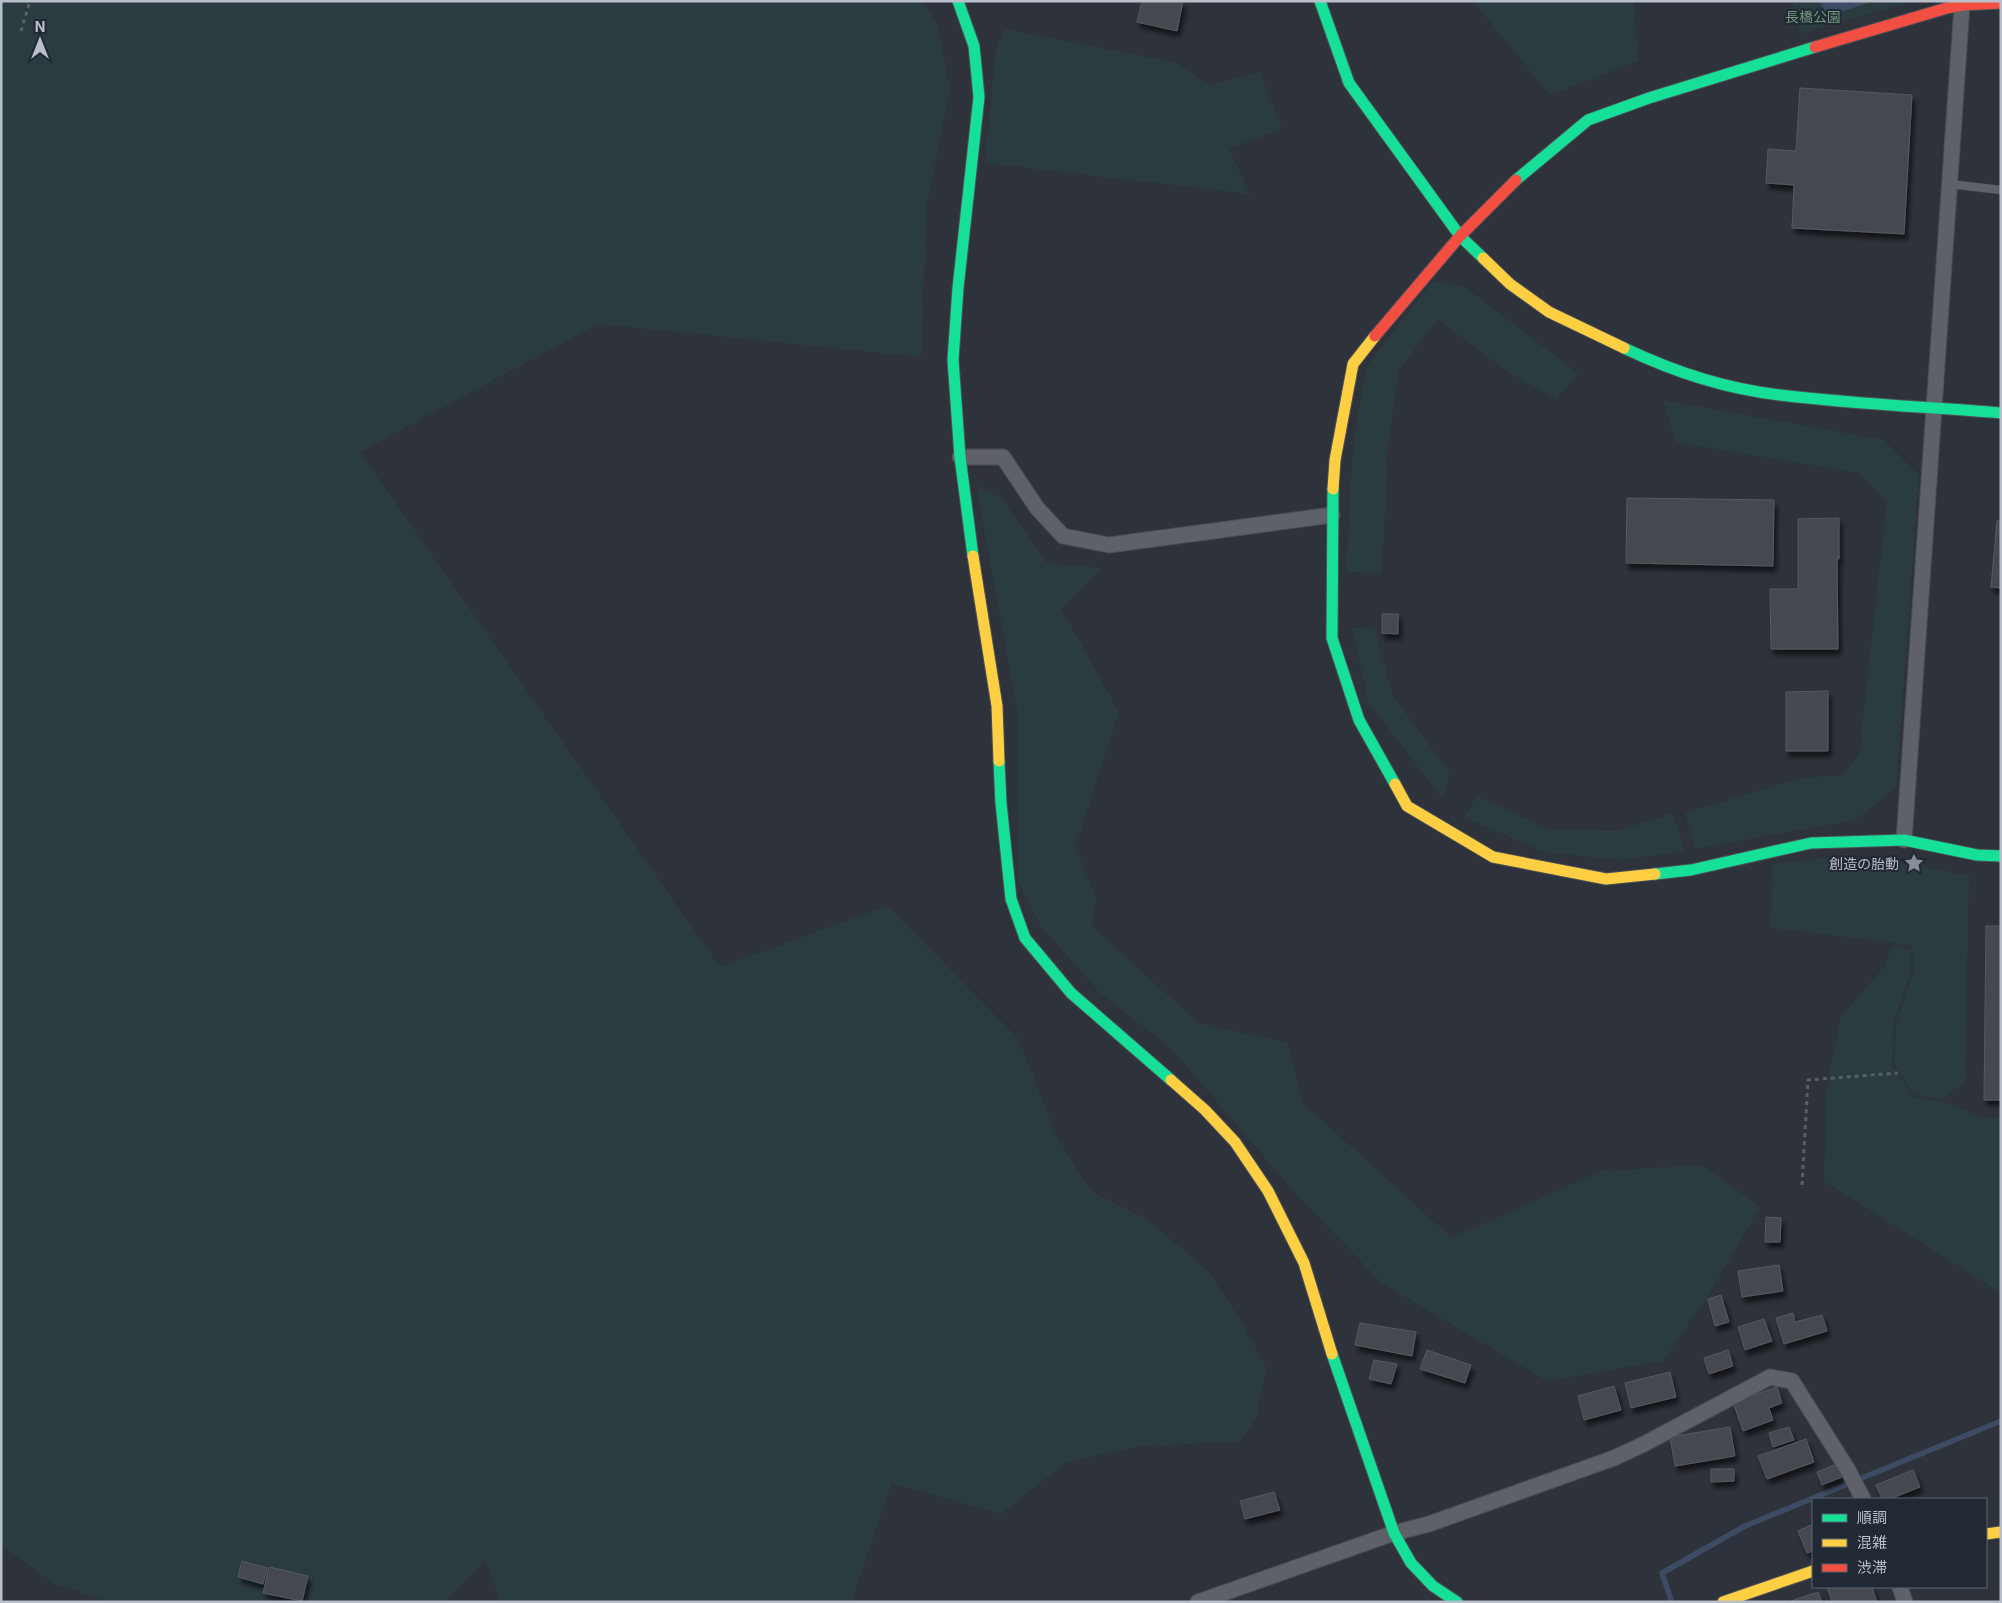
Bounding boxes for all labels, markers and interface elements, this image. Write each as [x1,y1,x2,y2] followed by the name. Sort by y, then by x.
[1785,8,1841,25] park label: 長橋公園
[15,15,65,65] north arrow
[35,18,45,35] text: N
[1903,852,1925,874] place icon: 創造の胎動
[1829,855,1899,872] place label: 創造の胎動
[1812,1498,1987,1588] legend
[1857,1508,1887,1527] text: 順調
[1857,1533,1887,1552] text: 混雑
[1857,1558,1887,1577] text: 渋滞

